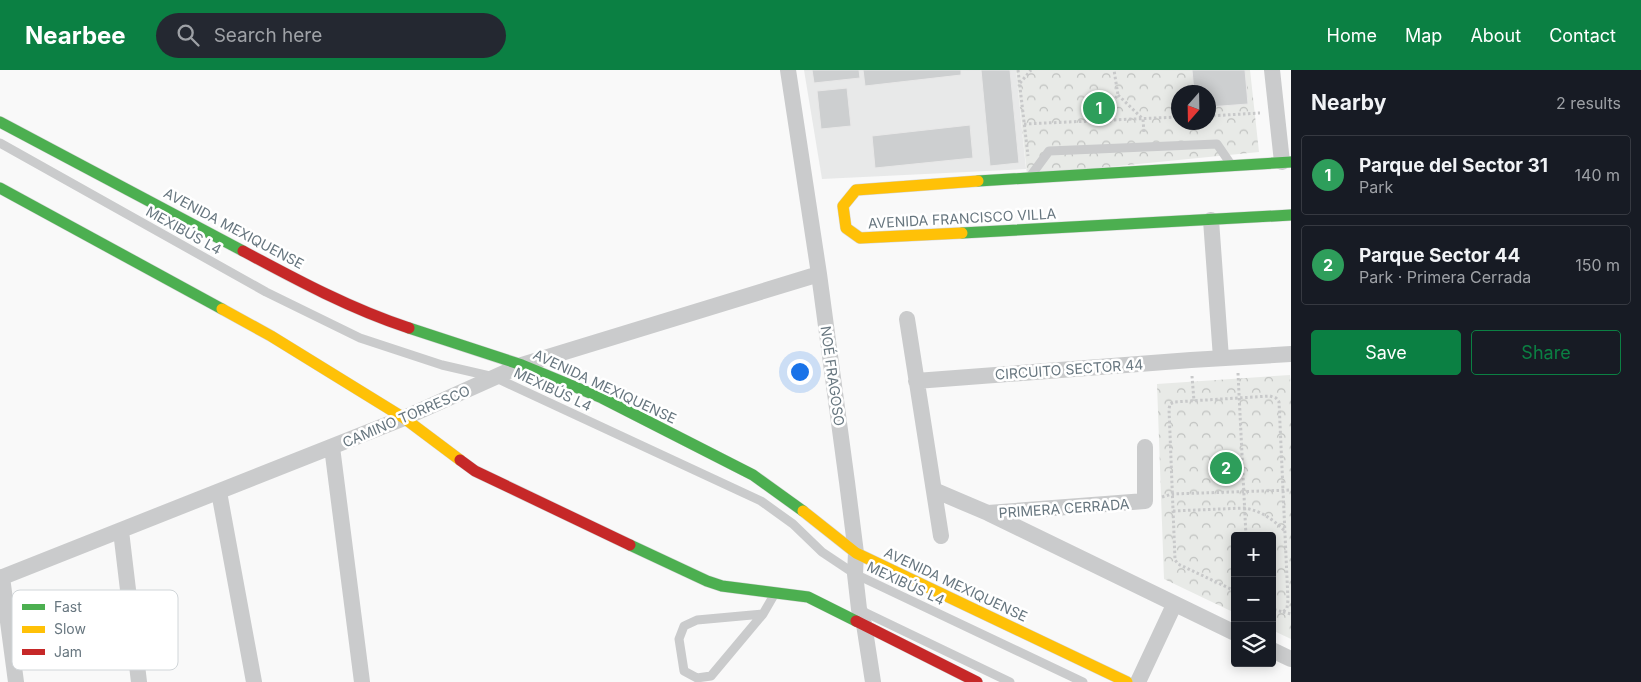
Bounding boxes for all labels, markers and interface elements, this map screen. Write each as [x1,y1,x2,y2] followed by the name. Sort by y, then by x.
[156,13,506,58] search box
[25,21,126,50] text: Nearbee
[174,21,202,49] icon: search
[214,24,322,47] text: Search here
[1327,25,1377,46] text: Home
[1405,25,1442,46] text: Map
[1470,25,1521,46] text: About
[1549,25,1616,46] text: Contact
[1171,85,1216,130] north arrow
[1083,89,1115,127] pin: 1
[1311,90,1386,115] text: Nearby
[1556,93,1621,113] text: 2 results
[1359,154,1548,177] text: Parque del Sector 31
[1325,165,1331,185] text: 1
[1575,165,1620,185] text: 140 m
[1359,177,1393,197] text: Park
[161,184,307,272] street label: AVENIDA MEXIQUENSE
[143,202,225,258] street label: MEXIBÚS L4
[867,205,1057,231] street label: AVENIDA FRANCISCO VILLA
[1359,244,1520,267] text: Parque Sector 44
[1323,255,1333,275] text: 2
[1575,255,1620,275] text: 150 m
[1359,267,1531,287] text: Park · Primera Cerrada
[818,325,848,427] street label: NOÉ FRAGOSO
[1311,330,1461,375] button: Save
[1471,330,1621,375] button: Share
[531,345,679,427] street label: AVENIDA MEXIQUENSE
[994,355,1144,383] street label: CIRCUITO SECTOR 44
[787,359,813,385] your location
[511,364,595,414] street label: MEXIBÚS L4
[340,381,472,451] street label: CAMINO TORRESCO
[1210,449,1242,487] pin: 2
[998,495,1130,521] street label: PRIMERA CERRADA
[1231,532,1276,667] map controls
[1231,532,1276,577] button: +
[882,543,1030,625] street label: AVENIDA MEXIQUENSE
[864,558,948,608] street label: MEXIBÚS L4
[1231,577,1276,622] button: −
[12,590,178,670] legend
[54,598,82,615] text: Fast
[54,620,86,637] text: Slow
[1231,622,1276,667] button: layers
[54,643,82,660] text: Jam

